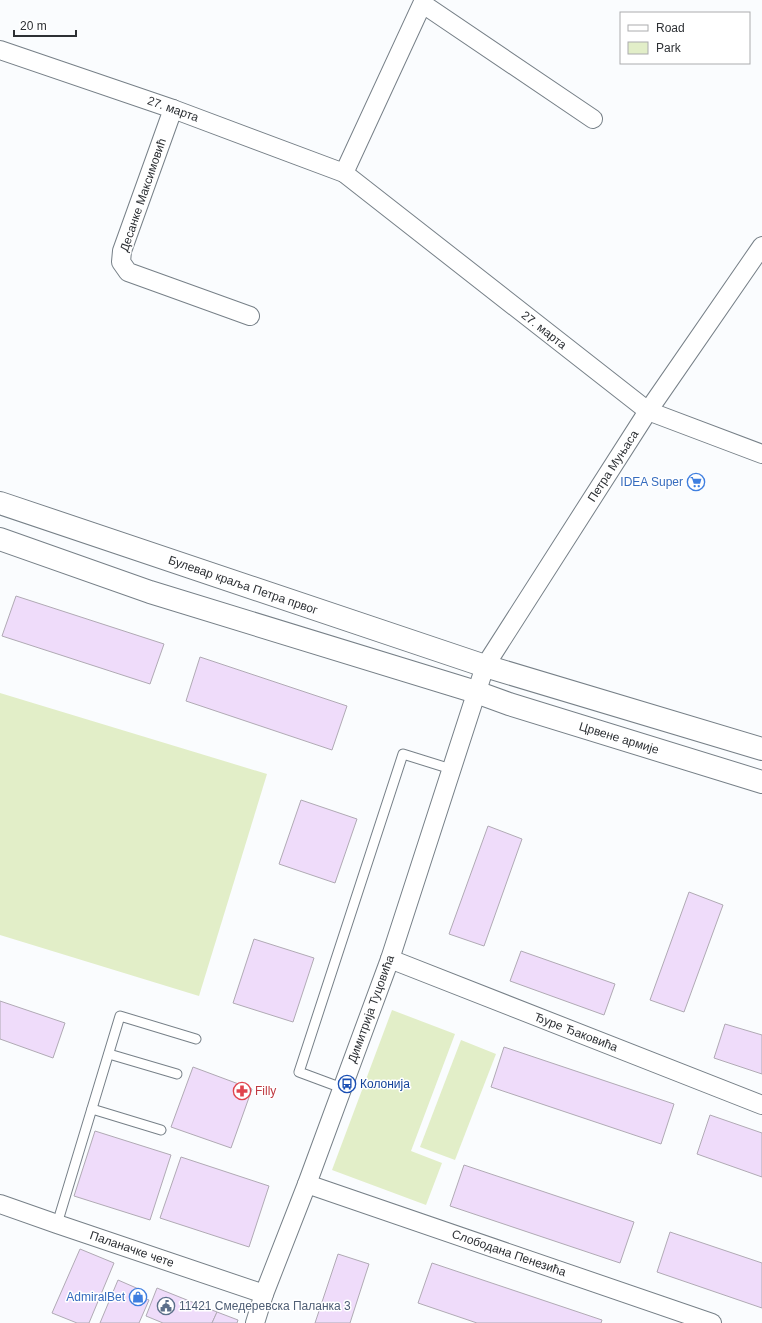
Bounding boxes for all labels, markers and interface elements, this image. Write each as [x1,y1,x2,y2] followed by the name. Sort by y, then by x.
[14,12,76,38] scale bar
[620,12,750,64] legend
[20,19,47,33] text: 20 m
[656,21,685,35] text: Road
[656,41,682,55] text: Park
[146,93,201,125] street label: 27. марта
[117,136,169,254] street label: Десанке Максимовић
[519,308,570,352] street label: 27. марта
[585,427,641,504] street label: Петра Муњаса
[686,472,706,492] supermarket icon: IDEA Super
[620,475,683,489] place label: IDEA Super
[167,553,320,617] street label: Булевар краља Петра првог
[577,719,661,757] street label: Црвене армије
[345,953,397,1065] street label: Димитрија Туцовића
[532,1010,620,1055] street label: Ђуре Ђаковића
[337,1074,357,1094] bus stop icon: Колонија
[360,1077,410,1091] place label: Колонија
[232,1081,252,1101] pharmacy icon: Filly
[255,1084,276,1098] place label: Filly
[450,1227,568,1279] street label: Слободана Пенезића
[88,1228,176,1270] street label: Паланачке чете
[128,1287,148,1307] shop icon: AdmiralBet
[66,1290,126,1304] place label: AdmiralBet
[156,1296,176,1316] public building icon: 11421 Смедеревска Паланка 3
[179,1299,351,1313] place label: 11421 Смедеревска Паланка 3

